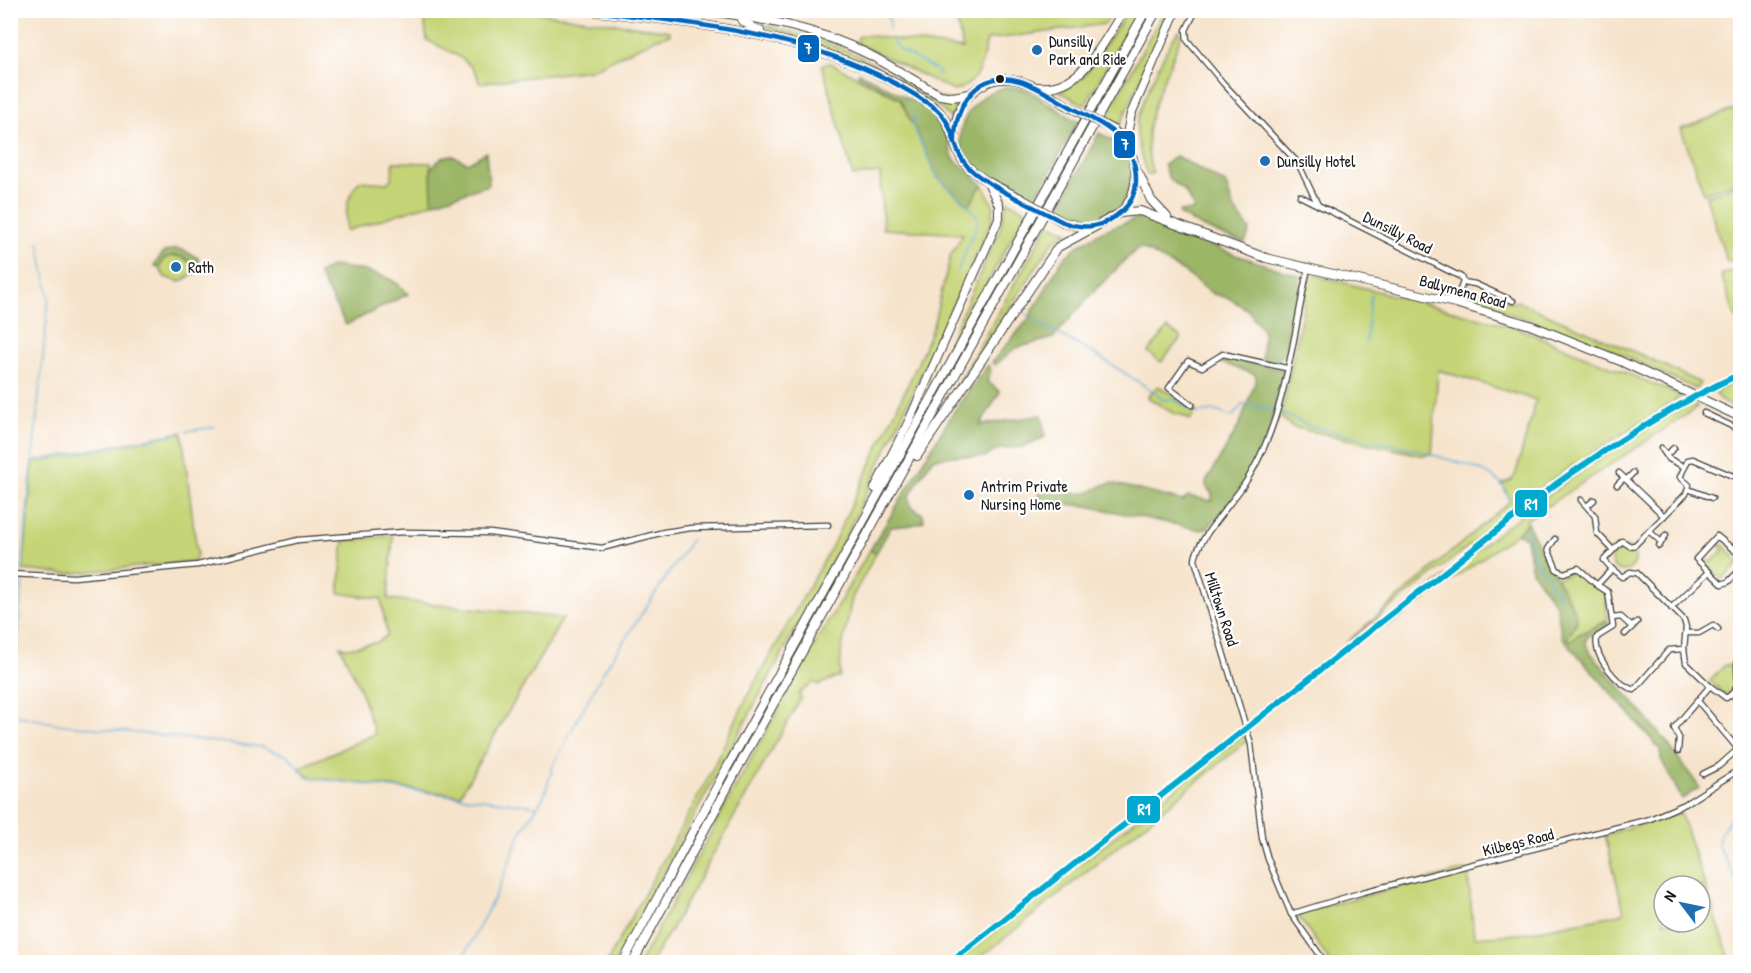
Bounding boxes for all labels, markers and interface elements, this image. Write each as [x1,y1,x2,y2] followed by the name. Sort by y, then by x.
[1049,30,1127,70] place label: Dunsilly Park and Ride
[797,34,820,63] line badge: 7
[803,37,812,59] text: 7
[1030,43,1044,57] marker: Dunsilly Park and Ride
[994,73,1006,85] unlabelled marker
[1113,130,1136,159] line badge: 7
[1120,133,1129,155] text: 7
[1277,150,1356,172] place label: Dunsilly Hotel
[1258,154,1272,168] marker: Dunsilly Hotel
[1360,205,1436,259] street label: Dunsilly Road
[188,256,214,278] place label: Rath
[169,260,183,274] marker: Rath
[1417,269,1509,313] street label: Ballymena Road
[981,475,1068,515] place label: Antrim Private Nursing Home
[962,488,976,502] marker: Antrim Private Nursing Home
[1514,489,1548,518] line badge: R1
[1524,493,1538,515] text: R1
[1200,569,1244,649] street label: Milltown Road
[1126,795,1161,824] line badge: R1
[1137,798,1151,820] text: R1
[1480,823,1556,861] street label: Kilbegs Road
[1652,874,1712,934] north arrow
[1658,886,1681,905] text: N

